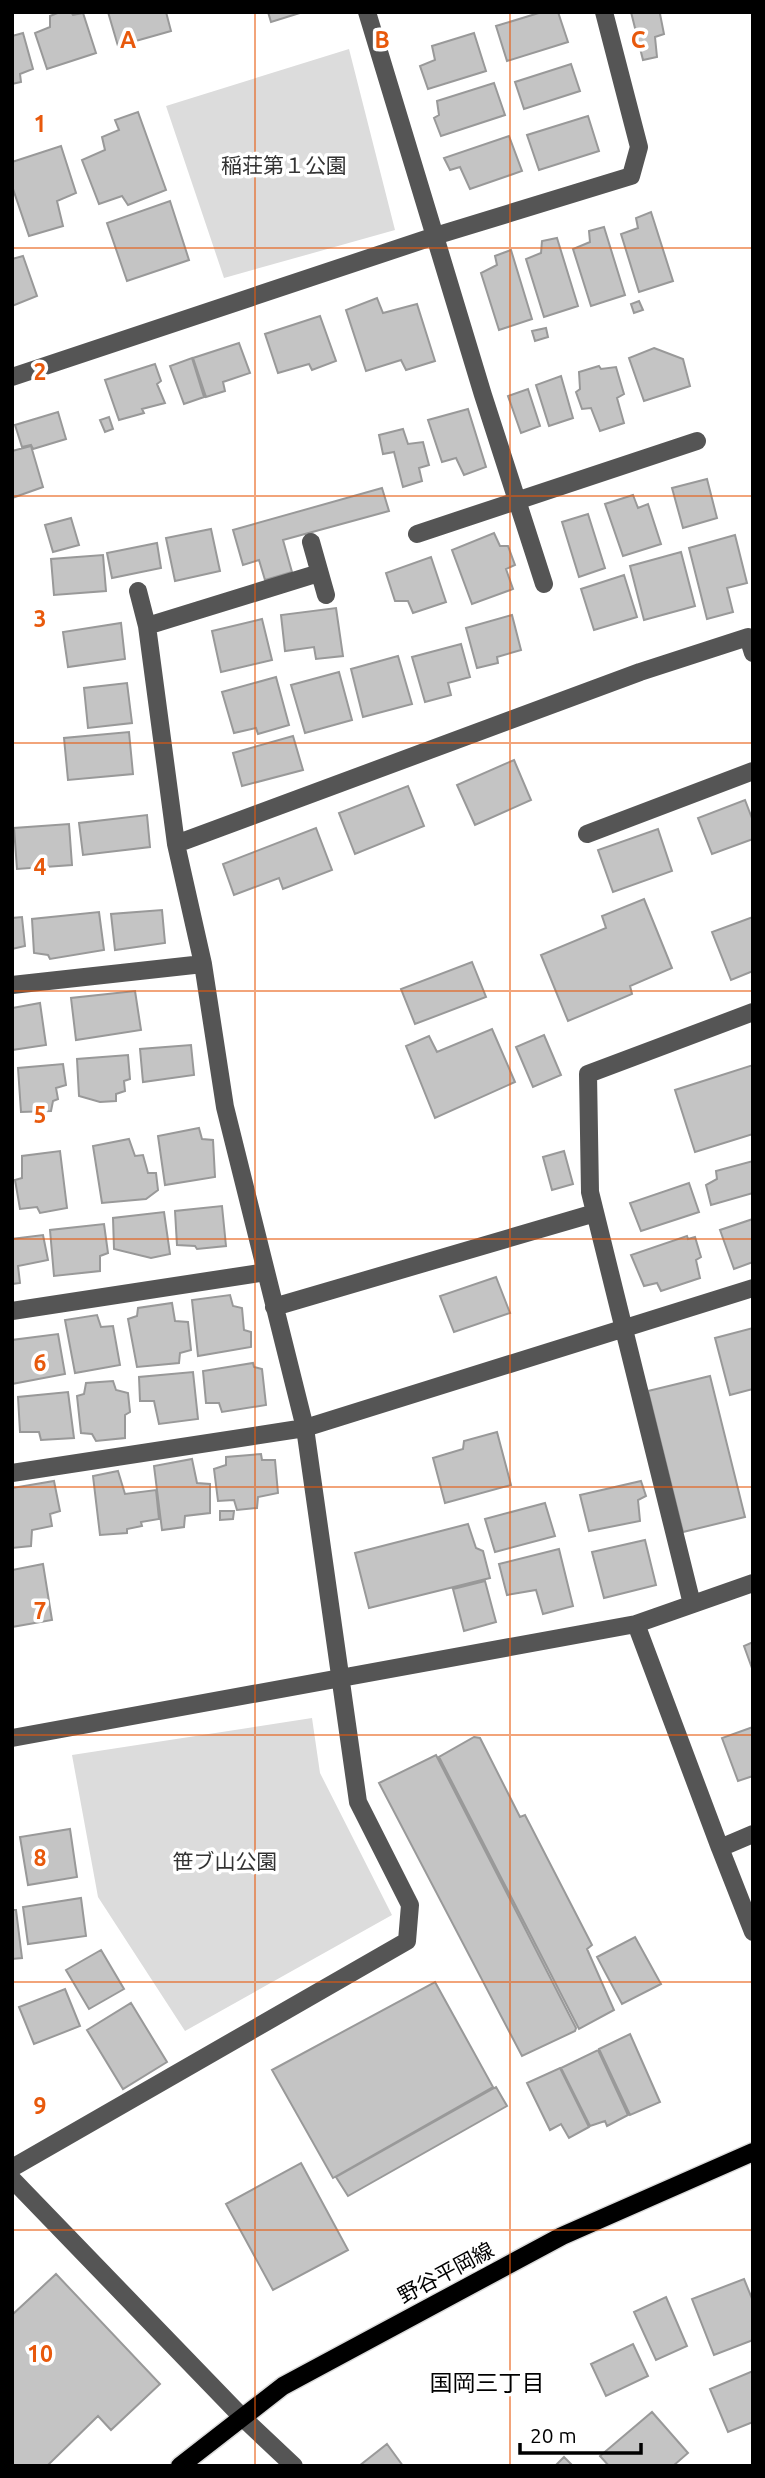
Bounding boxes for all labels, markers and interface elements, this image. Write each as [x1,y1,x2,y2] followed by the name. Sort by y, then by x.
[120,27,136,52] text: A
[374,27,390,52] text: B
[631,27,646,52] text: C
[34,111,46,136] text: 1
[221,153,347,177] park label: 稲荘第１公園
[34,359,46,384] text: 2
[34,606,46,631] text: 3
[34,854,47,879] text: 4
[34,1102,46,1127] text: 5
[34,1350,47,1375] text: 6
[34,1598,46,1623] text: 7
[34,1845,46,1870] text: 8
[173,1849,278,1873] park label: 笹ブ山公園
[34,2093,46,2118] text: 9
[394,2237,498,2307] street label: 野谷平岡線
[27,2341,53,2366] text: 10
[430,2370,545,2395] district label: 国岡三丁目
[520,2412,641,2456] scale bar
[530,2423,577,2447] text: 20 m

